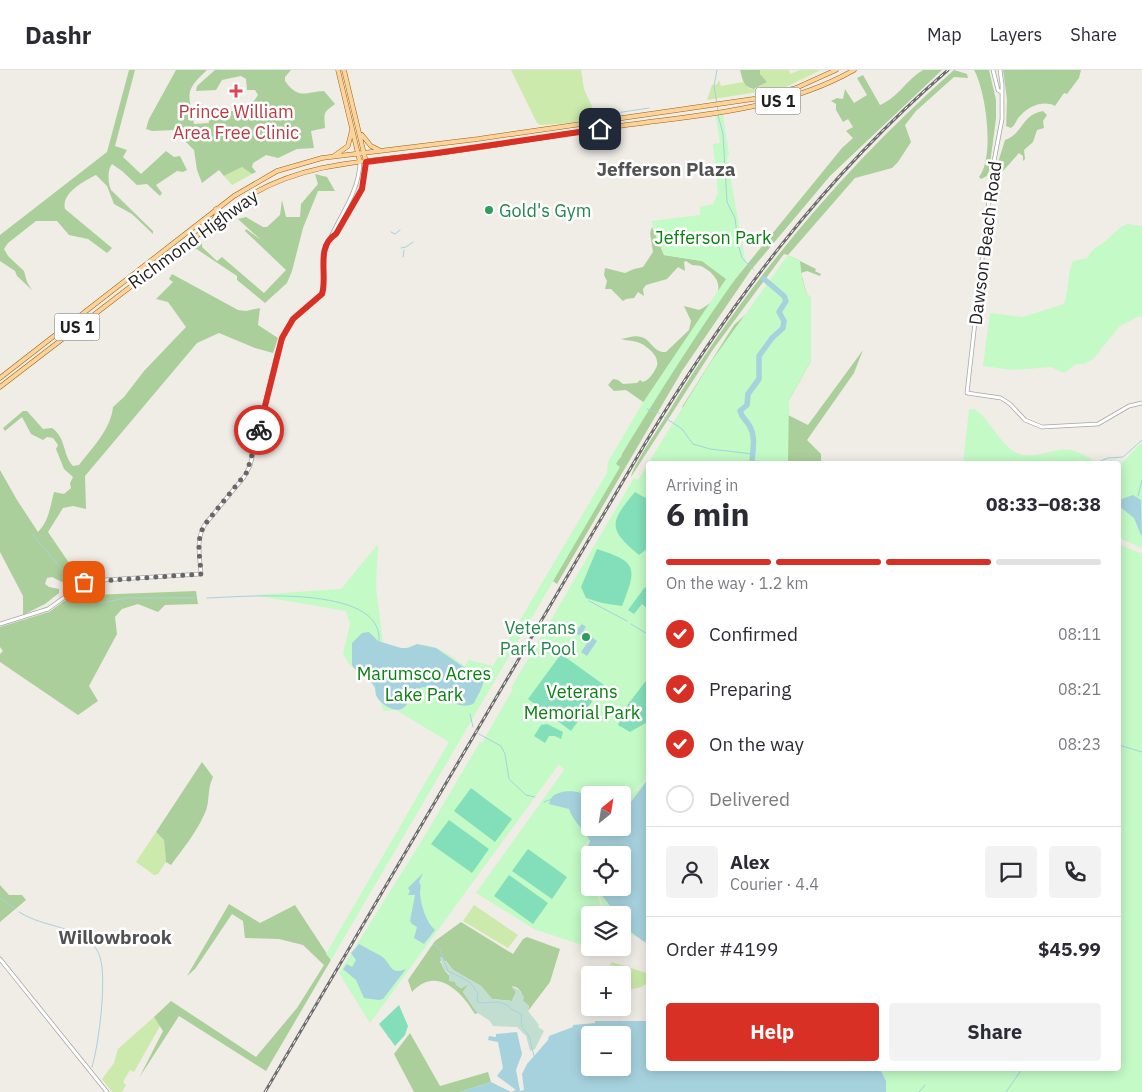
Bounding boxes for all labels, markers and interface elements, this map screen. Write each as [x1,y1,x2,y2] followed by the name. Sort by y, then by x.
[25,19,91,51] text: Dashr
[927,23,962,46] text: Map
[990,23,1042,46] text: Layers
[1070,23,1117,46] text: Share
[229,84,243,98] marker: Prince William Area Free Clinic
[756,88,800,114] road number: US 1
[173,100,299,144] place label: Prince William Area Free Clinic
[579,108,621,150] pin
[586,115,614,143] icon: home
[596,157,736,181] district label: Jefferson Plaza
[964,160,1006,326] street label: Dawson Beach Road
[124,184,262,294] street label: Richmond Highway
[499,199,592,222] place label: Gold's Gym
[483,204,495,216] marker: Gold's Gym
[655,226,772,249] park label: Jefferson Park
[54,313,100,340] road number: US 1
[234,405,284,455] courier
[245,416,273,444] icon: bike
[666,475,738,495] text: Arriving in
[986,492,1101,516] text: 08:33–08:38
[666,493,750,535] text: 6 min
[63,561,105,603] pin
[70,568,98,596] icon: bag
[666,573,809,593] text: On the way · 1.2 km
[500,616,576,660] place label: Veterans Park Pool
[666,620,694,648] icon: check
[709,622,798,646] text: Confirmed
[1058,624,1101,644] text: 08:11
[580,631,592,643] marker: Veterans Park Pool
[357,662,491,706] park label: Marumsco Acres Lake Park
[666,675,694,703] icon: check
[709,677,791,701] text: Preparing
[1058,679,1101,699] text: 08:21
[524,680,641,724] park label: Veterans Memorial Park
[666,730,694,758] icon: check
[709,732,804,756] text: On the way
[1058,734,1101,754] text: 08:23
[581,786,631,836] north arrow
[581,786,631,1076] map controls
[709,787,790,811] text: Delivered
[581,846,631,896] button: locate
[666,846,718,898] button: person
[985,846,1037,898] button: chat
[1049,846,1101,898] button: phone
[730,850,770,874] text: Alex
[730,874,819,894] text: Courier · 4.4
[581,906,631,956] button: layers
[58,925,172,949] district label: Willowbrook
[666,937,778,961] text: Order #4199
[1038,937,1101,961] text: $45.99
[581,966,631,1016] button: +
[666,1003,879,1061] button: Help
[889,1003,1101,1061] button: Share
[581,1026,631,1076] button: −

